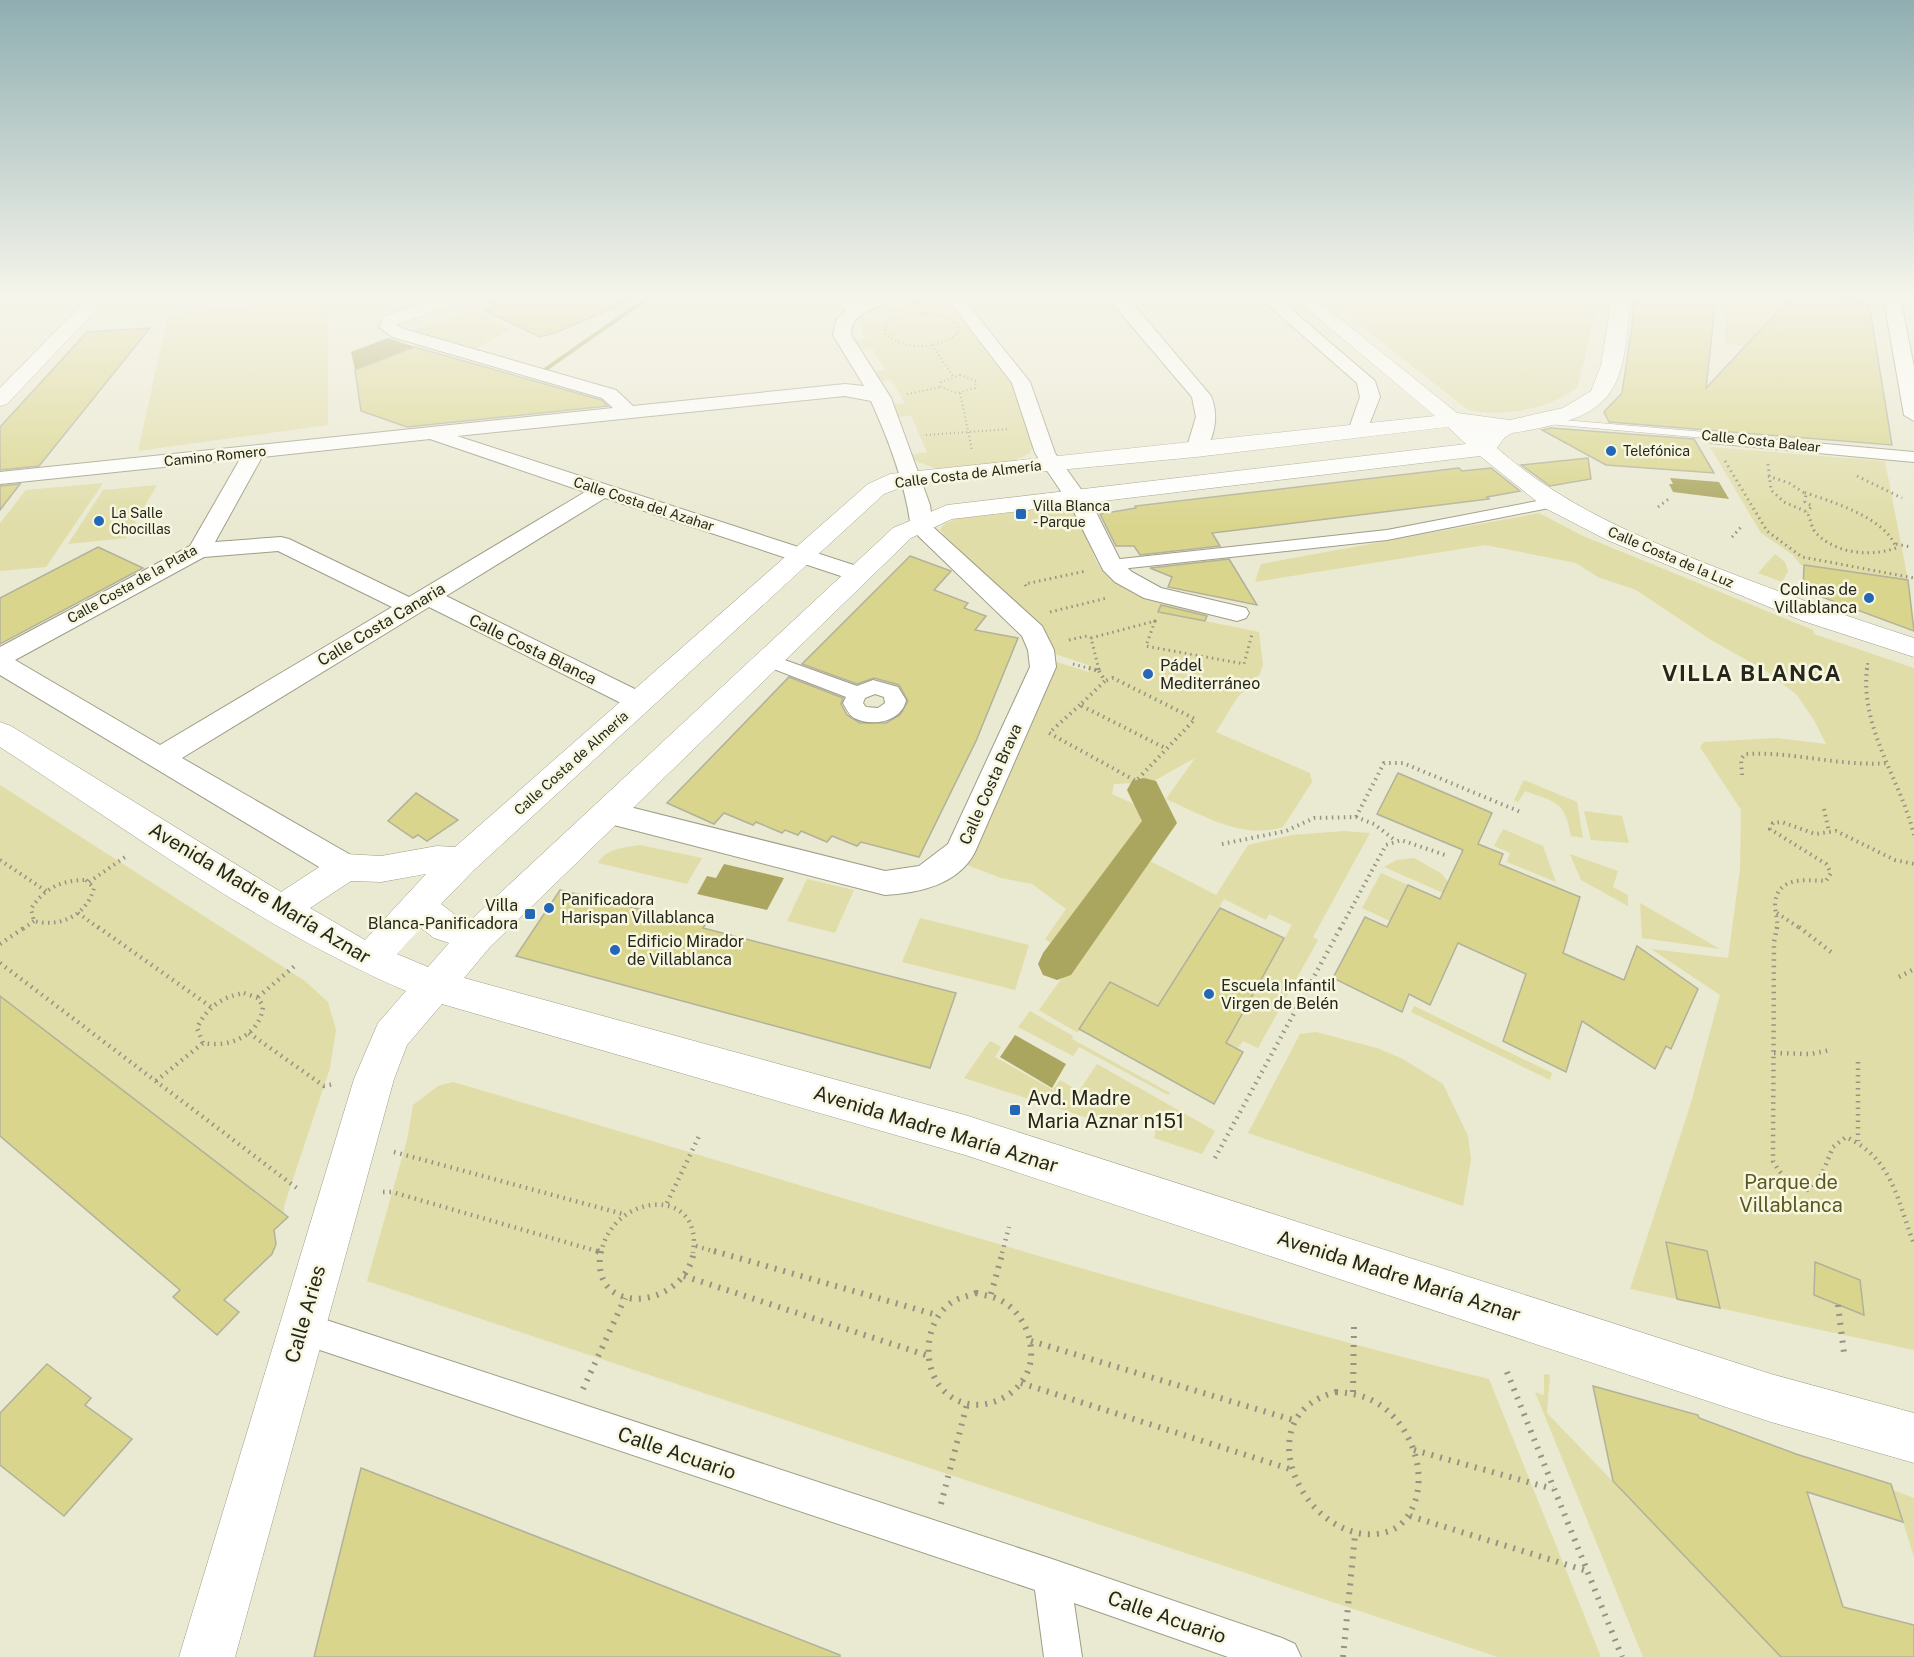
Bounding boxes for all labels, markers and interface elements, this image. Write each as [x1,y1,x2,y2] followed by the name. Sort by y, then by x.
[1701,427,1821,455] street label: Calle Costa Balear
[163,443,267,469] street label: Camino Romero
[1623,443,1690,459] place label: Telefónica
[1604,444,1618,458] marker: Telefónica
[894,457,1042,491] street label: Calle Costa de Almería
[572,474,716,534] street label: Calle Costa del Azahar
[1033,498,1110,530] place label: Villa Blanca - Parque
[111,505,171,537] place label: La Salle Chocillas
[1014,507,1028,521] marker: Villa Blanca - Parque
[92,514,106,528] marker: La Salle Chocillas
[1606,523,1737,591] street label: Calle Costa de la Luz
[64,542,200,626] street label: Calle Costa de la Plata
[314,579,448,670] street label: Calle Costa Canaria
[1774,580,1857,617] place label: Colinas de Villablanca
[1862,591,1876,605] marker: Colinas de Villablanca
[466,610,600,689] street label: Calle Costa Blanca
[1160,656,1260,693] place label: Pádel Mediterráneo
[1662,660,1842,686] district label: VILLA BLANCA
[1141,667,1155,681] marker: Pádel Mediterráneo
[511,708,631,818] street label: Calle Costa de Almería
[955,721,1026,848] street label: Calle Costa Brava
[145,817,375,969] street label: Avenida Madre María Aznar
[561,890,714,927] place label: Panificadora Harispan Villablanca
[368,896,518,933] place label: Villa Blanca-Panificadora
[542,901,556,915] marker: Panificadora Harispan Villablanca
[523,907,537,921] marker: Villa Blanca-Panificadora
[627,932,744,969] place label: Edificio Mirador de Villablanca
[608,943,622,957] marker: Edificio Mirador de Villablanca
[1221,976,1338,1013] place label: Escuela Infantil Virgen de Belén
[1202,987,1216,1001] marker: Escuela Infantil Virgen de Belén
[811,1080,1061,1178] street label: Avenida Madre María Aznar
[1027,1086,1184,1133] place label: Avd. Madre Maria Aznar n151
[1008,1103,1022,1117] marker: Avd. Madre Maria Aznar n151
[1739,1170,1843,1217] park label: Parque de Villablanca
[1274,1225,1524,1327] street label: Avenida Madre María Aznar
[280,1262,330,1366] street label: Calle Aries
[615,1422,739,1484] street label: Calle Acuario
[1105,1586,1229,1648] street label: Calle Acuario

